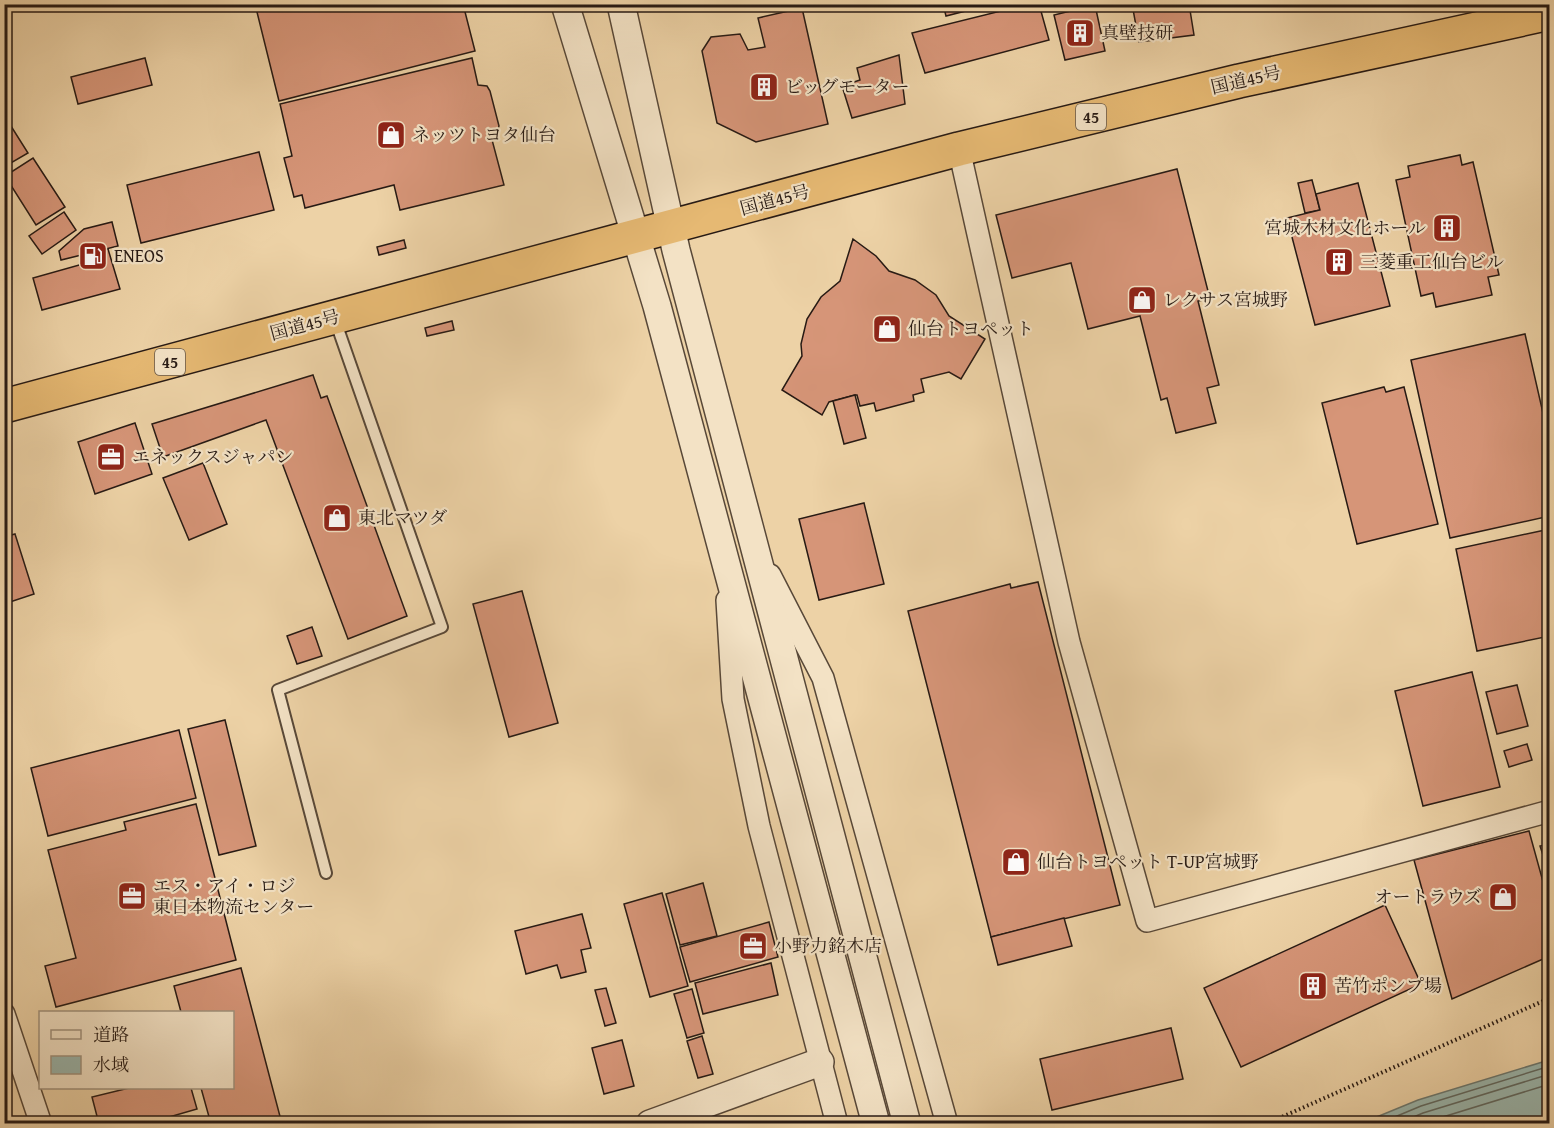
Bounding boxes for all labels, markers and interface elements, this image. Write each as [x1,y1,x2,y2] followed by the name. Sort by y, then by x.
[1064,17,1096,49] building icon: 真壁技研
[1101,19,1173,46] place label: 真壁技研
[1208,58,1284,101] street label: 国道45号
[748,71,780,103] building icon: ビッグモーター
[785,73,910,100] place label: ビッグモーター
[1076,104,1106,130] road number: 45
[375,119,407,151] shop icon: ネッツトヨタ仙台
[412,121,556,148] place label: ネッツトヨタ仙台
[737,177,813,222] street label: 国道45号
[1431,212,1463,244] building icon: 宮城木材文化ホール
[1264,214,1426,241] place label: 宮城木材文化ホール
[77,240,109,272] fuel station icon: ENEOS
[114,242,164,269] place label: ENEOS
[1323,246,1355,278] building icon: 三菱重工仙台ビル
[1360,248,1504,275] place label: 三菱重工仙台ビル
[1126,284,1158,316] shop icon: レクサス宮城野
[1163,286,1288,313] place label: レクサス宮城野
[267,302,343,347] street label: 国道45号
[871,313,903,345] shop icon: 仙台トヨペット
[908,315,1034,342] place label: 仙台トヨペット
[155,349,185,375] road number: 45
[95,441,127,473] office icon: エネックスジャパン
[132,443,293,470] place label: エネックスジャパン
[321,502,353,534] shop icon: 東北マツダ
[358,504,447,531] place label: 東北マツダ
[1000,846,1032,878] shop icon: 仙台トヨペット T-UP宮城野
[1037,848,1259,875] place label: 仙台トヨペット T-UP宮城野
[153,872,314,920] place label: エス・アイ・ロジ 東日本物流センター
[116,880,148,912] office icon: エス・アイ・ロジ 東日本物流センター
[1487,881,1519,913] shop icon: オートラウズ
[1375,883,1482,910] place label: オートラウズ
[737,930,769,962] office icon: 小野力銘木店
[774,932,882,959] place label: 小野力銘木店
[1297,970,1329,1002] building icon: 苦竹ポンプ場
[1334,972,1442,999] place label: 苦竹ポンプ場
[39,1011,234,1089] legend
[93,1021,129,1048] text: 道路
[93,1051,129,1078] text: 水域

